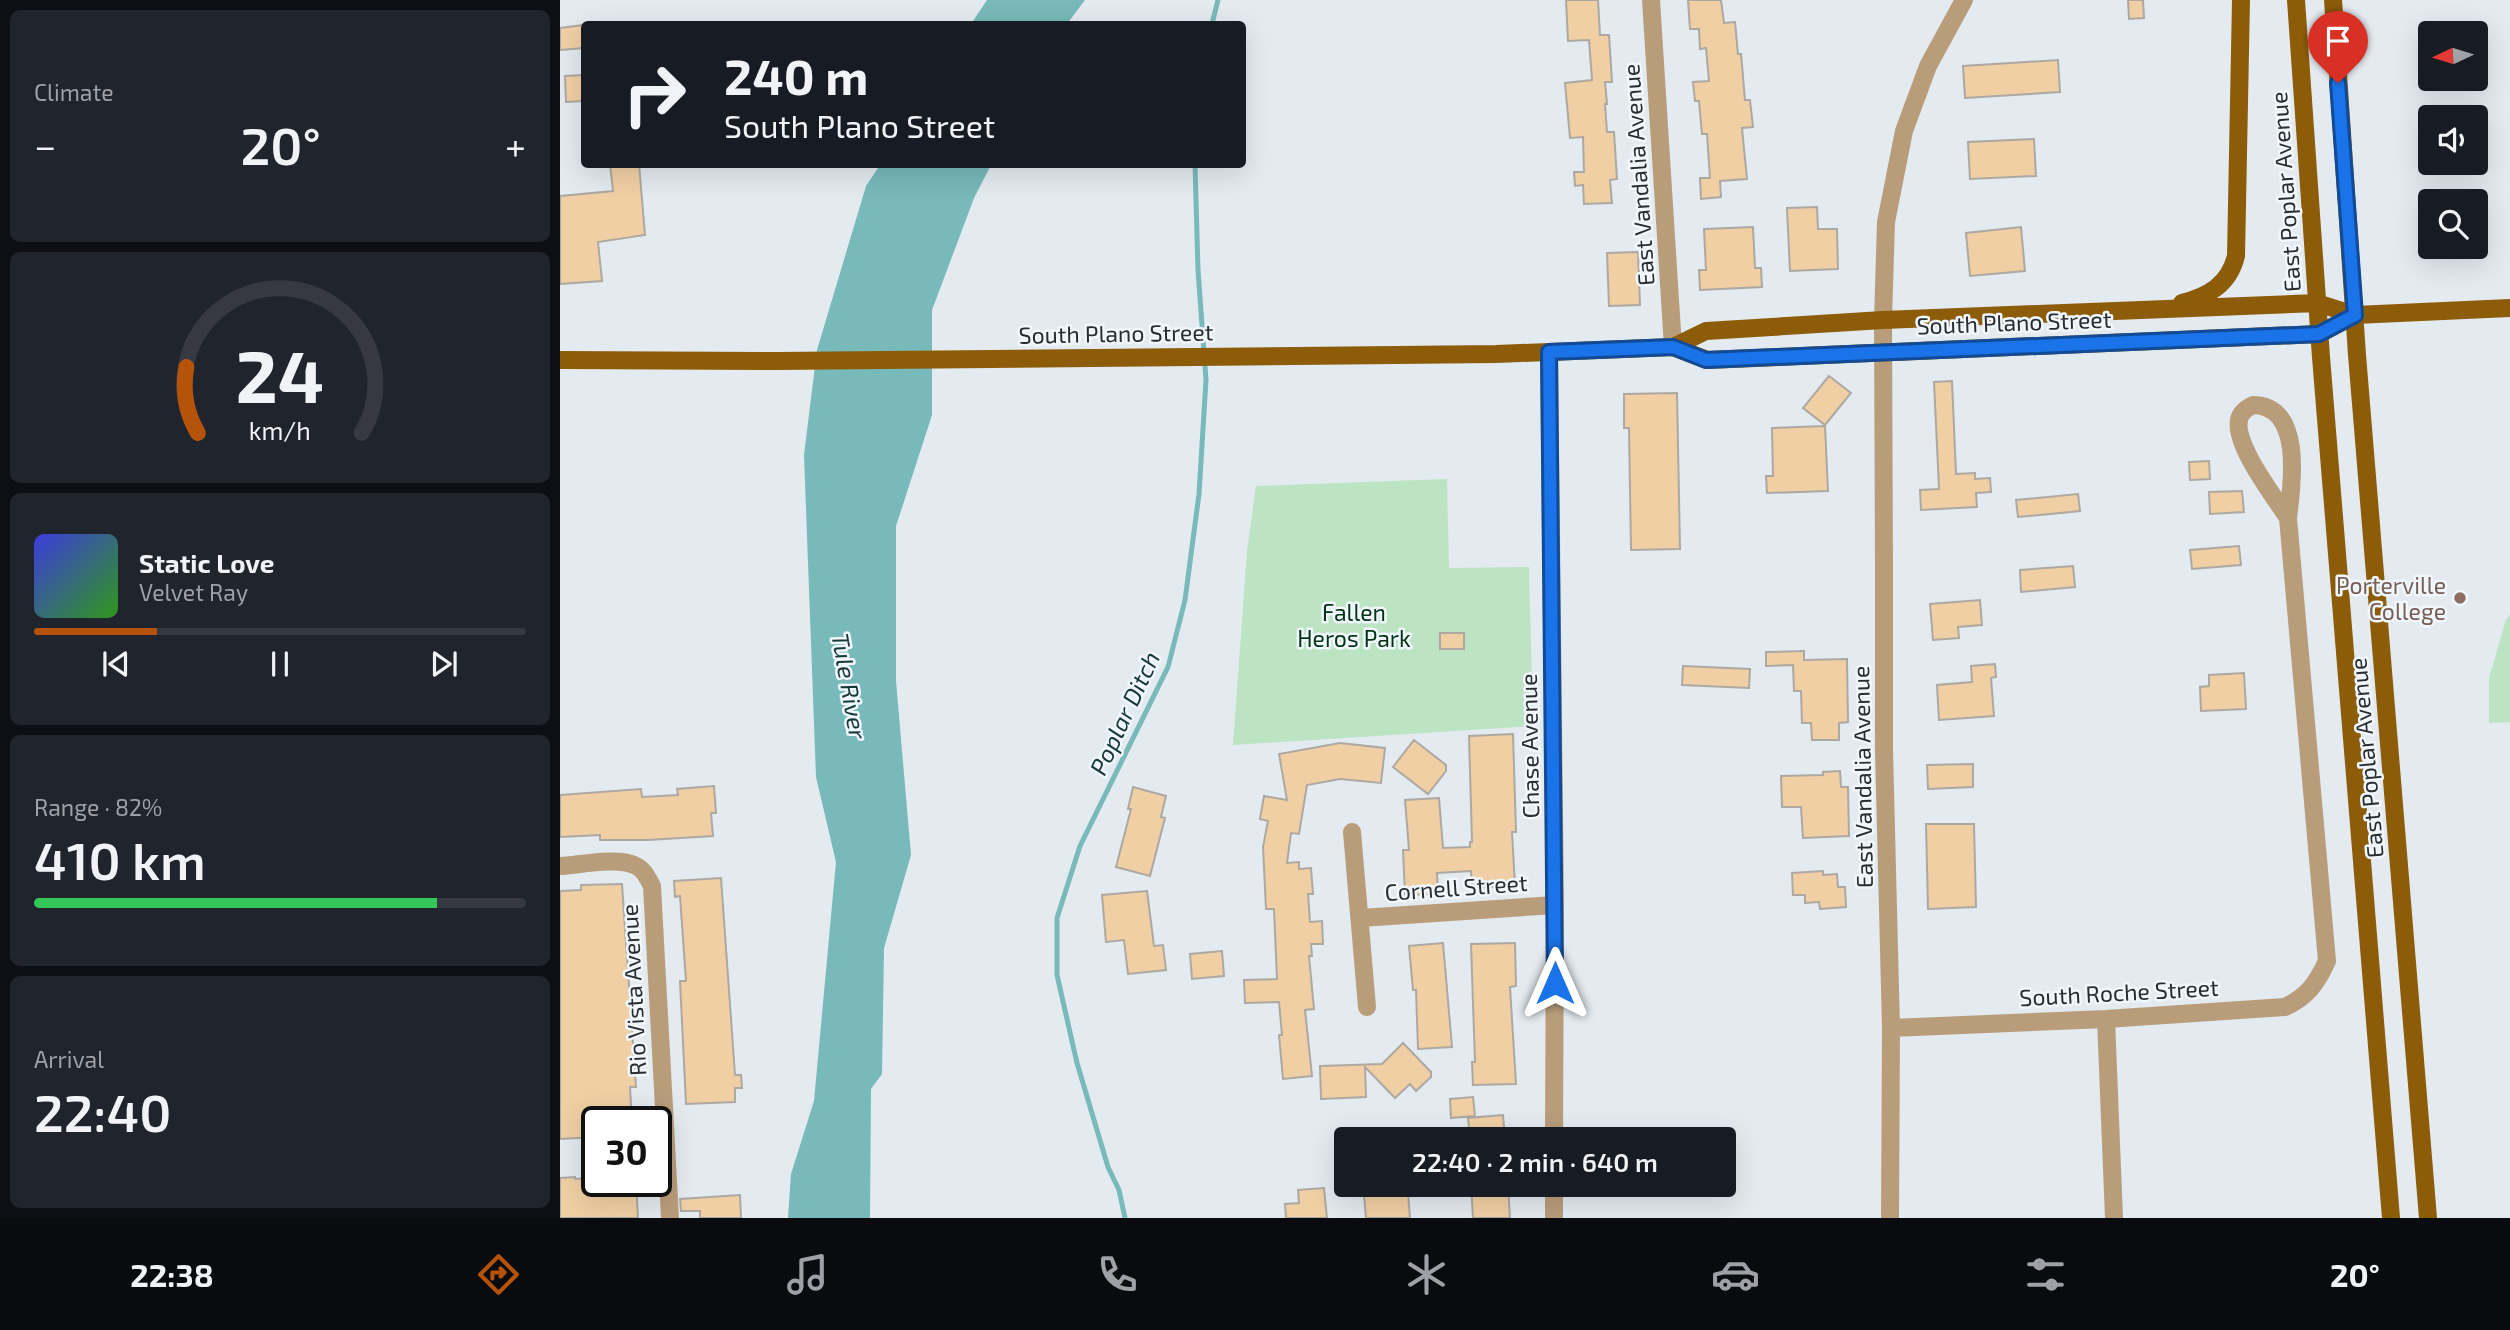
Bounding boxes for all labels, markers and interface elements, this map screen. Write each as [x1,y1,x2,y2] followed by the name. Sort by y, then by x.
[2308,11,2368,83] pin
[2418,21,2488,91] north arrow
[2418,21,2488,259] map controls
[2319,22,2357,60] icon: arrive
[724,46,868,105] text: 240 m
[609,49,700,140] icon: right
[1616,63,1660,287] street label: East Vandalia Avenue
[34,78,114,106] text: Climate
[2264,91,2306,293] street label: East Poplar Avenue
[2418,105,2488,175] button: sound
[724,106,995,144] text: South Plano Street
[240,113,321,175] text: 20°
[34,122,56,168] text: −
[505,122,526,168] text: +
[2418,189,2488,259] button: search
[1916,305,2112,339] street label: South Plano Street
[1018,317,1214,349] street label: South Plano Street
[236,331,324,419] text: 24
[249,415,311,445] text: km/h
[139,547,275,578] text: Static Love
[2336,571,2446,625] place label: Porterville College
[139,578,248,606] text: Velvet Ray
[2452,590,2468,606] marker: Porterville College
[1297,598,1411,652] park label: Fallen Heros Park
[826,631,874,742] water label: Tule River
[97,645,135,683] icon: previous
[261,645,299,683] icon: pause
[425,645,463,683] icon: next
[1083,647,1165,779] water label: Poplar Ditch
[2343,657,2389,859] street label: East Poplar Avenue
[1846,666,1878,888] street label: East Vandalia Avenue
[1514,673,1544,819] street label: Chase Avenue
[34,793,162,821] text: Range · 82%
[34,828,206,890] text: 410 km
[1384,868,1529,906] street label: Cornell Street
[615,903,651,1077] street label: Rio Vista Avenue
[1518,946,1592,1020] position arrow
[2019,973,2220,1011] street label: South Roche Street
[34,1045,104,1073] text: Arrival
[34,1080,171,1142] text: 22:40
[581,1106,672,1197] speed limit sign: 30
[1412,1146,1658,1177] text: 22:40 · 2 min · 640 m
[474,1250,523,1299] icon: directions
[783,1250,832,1299] icon: music
[1093,1250,1142,1299] icon: phone
[1402,1250,1451,1299] icon: climate
[1711,1250,1760,1299] icon: car
[2021,1250,2070,1299] icon: filters
[130,1255,214,1293] text: 22:38
[2330,1255,2380,1293] text: 20°

